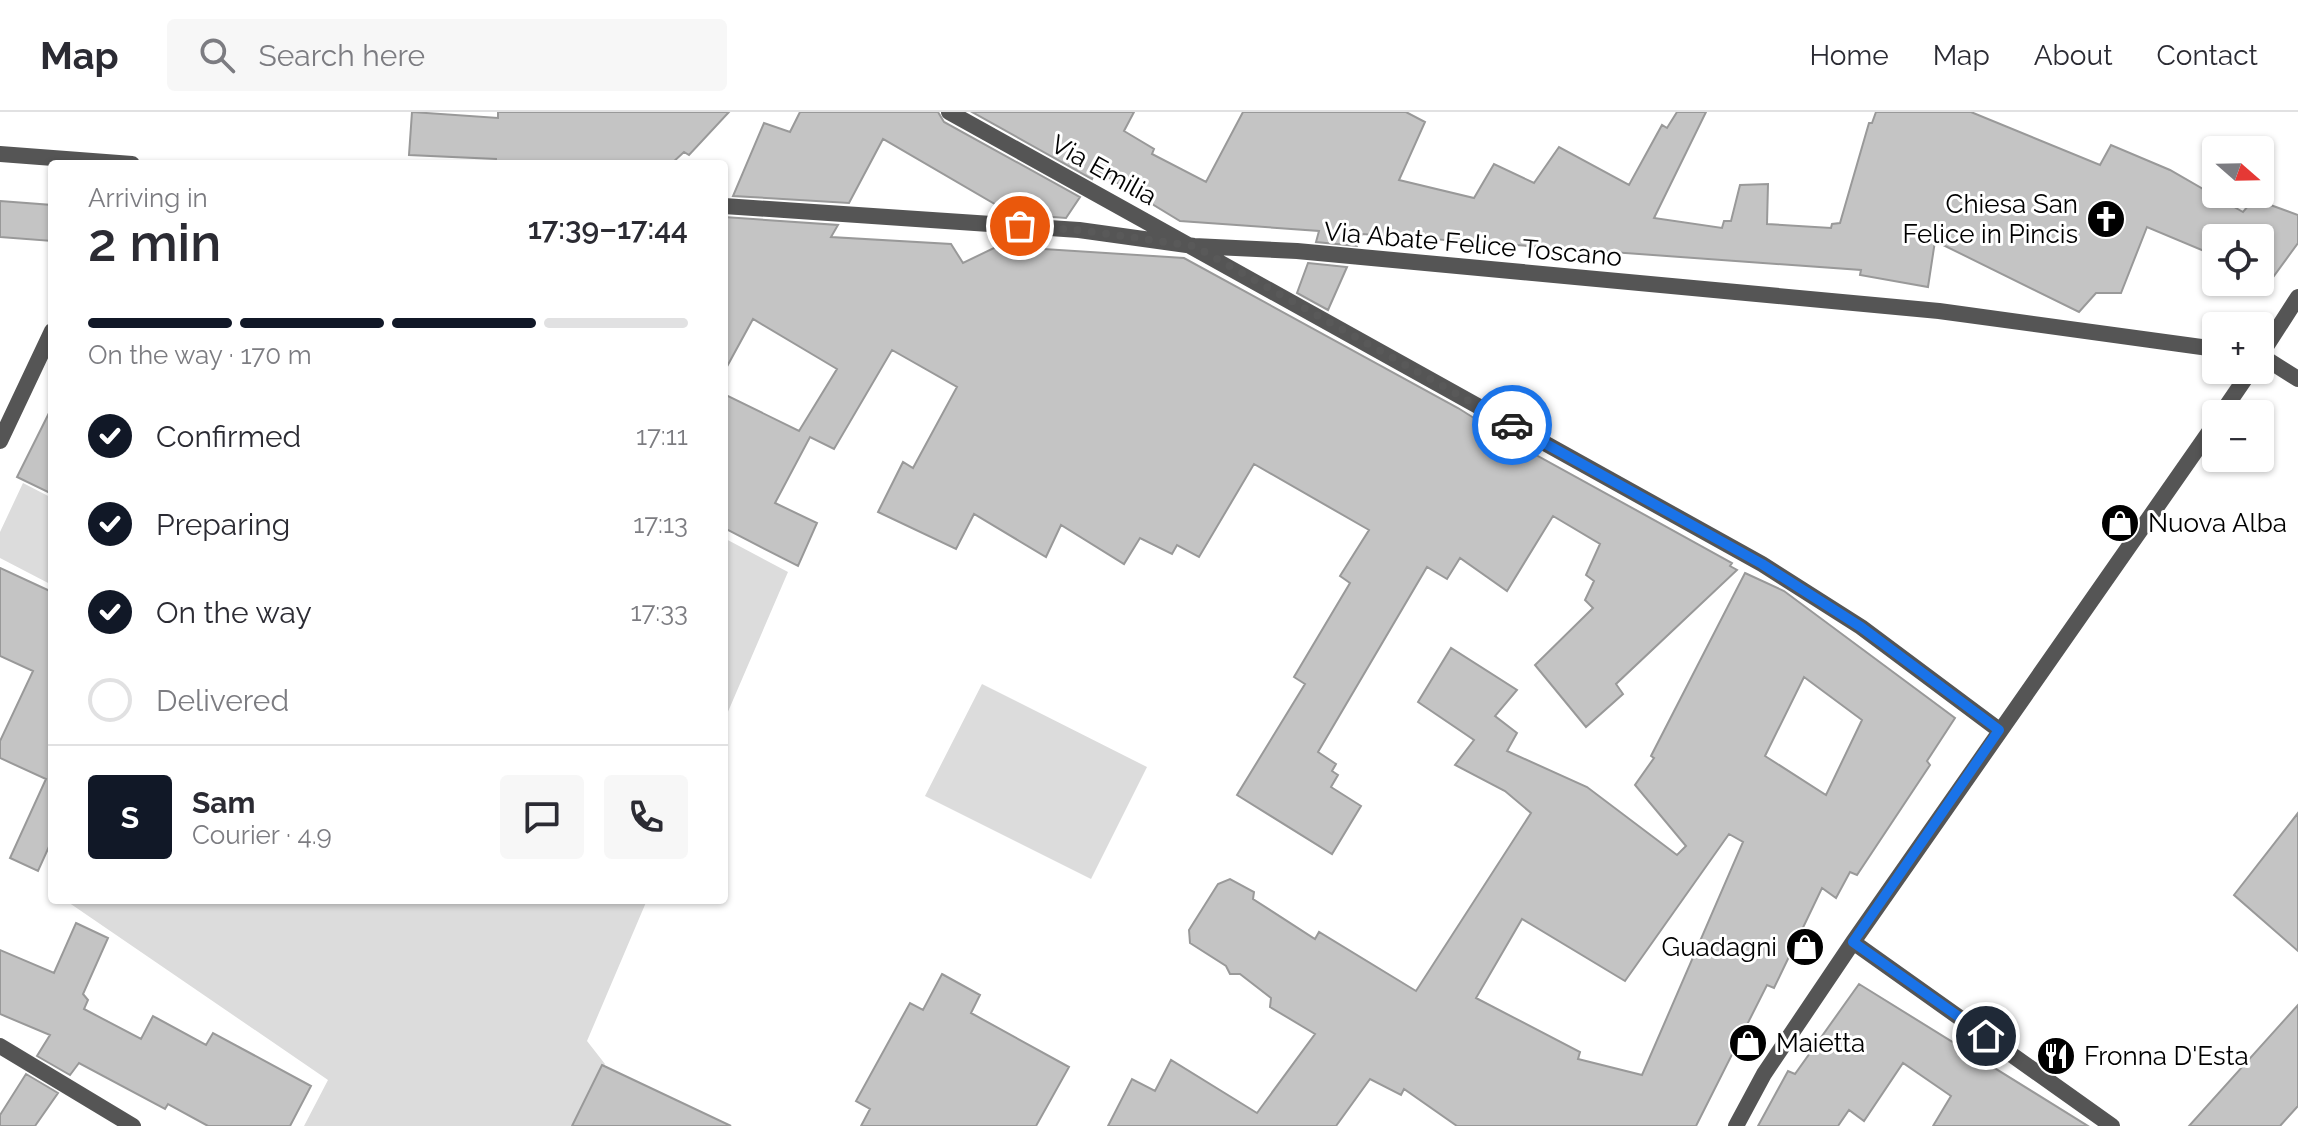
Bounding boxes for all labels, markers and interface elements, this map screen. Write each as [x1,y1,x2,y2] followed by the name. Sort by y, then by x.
[167,19,727,91] search box
[40,33,119,78] text: Map
[195,33,239,77] icon: search
[259,38,425,73] text: Search here
[1809,39,1889,72] text: Home
[1933,39,1990,72] text: Map
[2034,39,2113,72] text: About
[2157,39,2258,72] text: Contact
[1046,129,1162,211] street label: Via Emilia
[2202,136,2274,208] north arrow
[2202,136,2274,472] map controls
[88,183,208,213] text: Arriving in
[1903,189,2078,249] place label: Chiesa San Felice in Pincis
[986,192,1054,260] pin
[2085,198,2127,240] church icon: Chiesa San Felice in Pincis
[998,204,1042,248] icon: bag
[528,211,688,246] text: 17:39–17:44
[88,212,221,273] text: 2 min
[1323,216,1623,272] street label: Via Abate Felice Toscano
[2202,224,2274,296] button: locate
[2202,312,2274,384] button: +
[88,340,312,370] text: On the way · 170 m
[1472,385,1552,465] courier
[2202,400,2274,472] button: −
[1490,403,1534,447] icon: car
[88,414,132,458] icon: check
[156,419,301,454] text: Confirmed
[636,421,688,451] text: 17:11
[88,502,132,546] icon: check
[2099,502,2141,544] shop icon: Nuova Alba
[156,507,290,542] text: Preparing
[2148,508,2287,538] place label: Nuova Alba
[633,509,688,539] text: 17:13
[88,590,132,634] icon: check
[156,595,312,630] text: On the way
[630,597,688,627] text: 17:33
[156,683,289,718] text: Delivered
[500,775,584,859] button: chat
[604,775,688,859] button: phone
[192,785,255,820] text: Sam
[121,800,139,835] text: S
[192,820,332,850] text: Courier · 4.9
[1784,926,1826,968] shop icon: Guadagni
[1662,932,1777,962] place label: Guadagni
[1952,1002,2020,1070] pin
[1964,1014,2008,1058] icon: home
[1727,1022,1769,1064] shop icon: Maietta
[1776,1028,1865,1058] place label: Maietta
[2035,1035,2077,1077] restaurant icon: Fronna D'Esta
[2084,1041,2249,1071] place label: Fronna D'Esta

